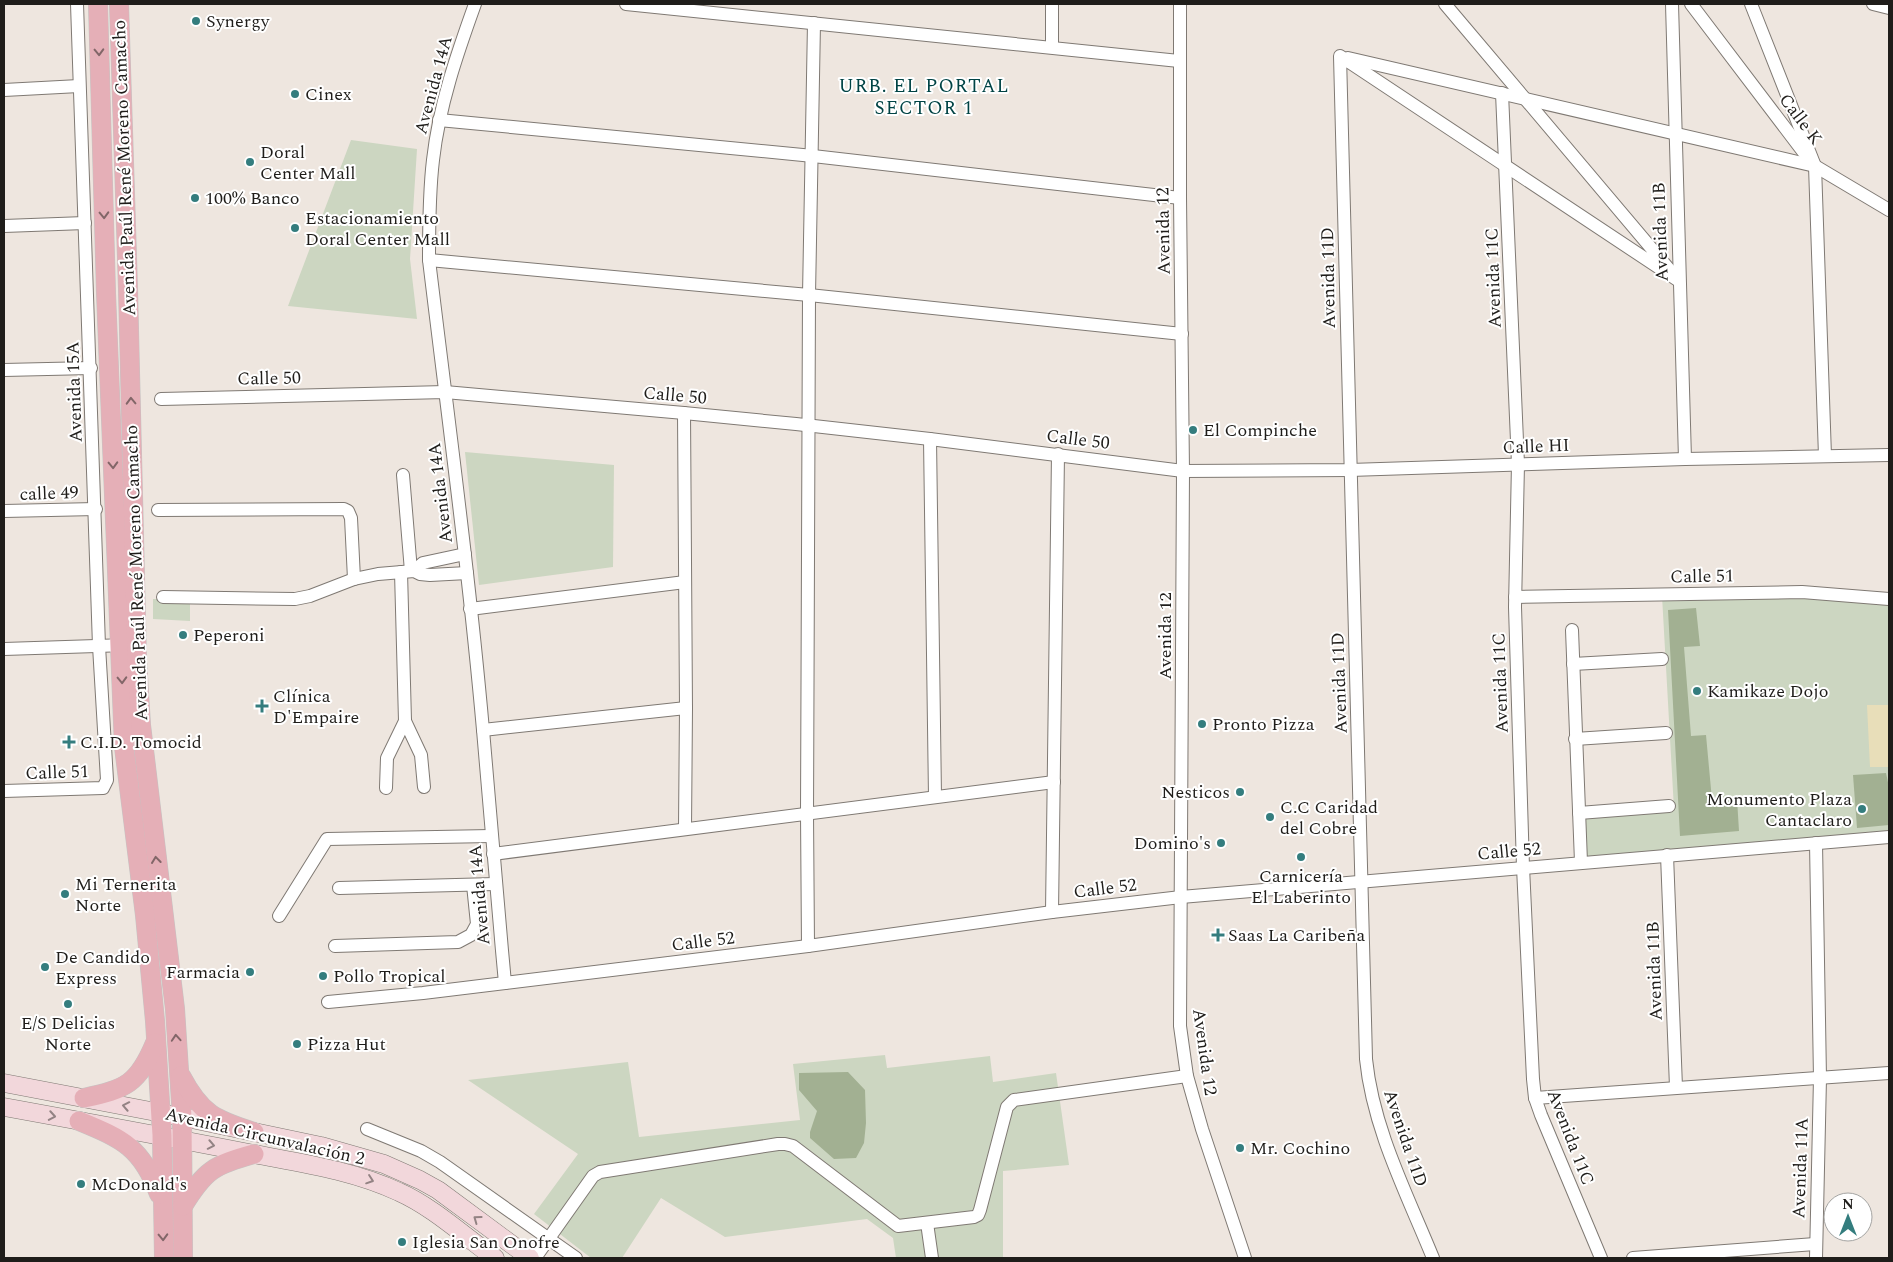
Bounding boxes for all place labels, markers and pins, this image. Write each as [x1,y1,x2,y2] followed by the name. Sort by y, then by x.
[206,8,271,35] place label: Synergy
[190,15,202,27] marker: Synergy
[305,81,352,108] place label: Cinex
[289,88,301,100] marker: Cinex
[260,139,356,187] place label: Doral Center Mall
[244,156,256,168] marker: Doral Center Mall
[205,185,299,212] place label: 100% Banco
[189,192,201,204] marker: 100% Banco
[305,205,450,253] place label: Estacionamiento Doral Center Mall
[289,222,301,234] marker: Estacionamiento Doral Center Mall
[1203,417,1317,444] place label: El Compinche
[1187,424,1199,436] marker: El Compinche
[193,622,265,649] place label: Peperoni
[177,629,189,641] marker: Peperoni
[1707,678,1829,705] place label: Kamikaze Dojo
[273,683,359,731] place label: Clínica D'Empaire
[1691,685,1703,697] marker: Kamikaze Dojo
[255,699,269,713] marker: Clínica D'Empaire
[1212,711,1315,738] place label: Pronto Pizza
[1196,718,1208,730] marker: Pronto Pizza
[80,729,202,756] place label: C.I.D. Tomocid
[62,735,76,749] marker: C.I.D. Tomocid
[1161,779,1230,806] place label: Nesticos
[1234,786,1246,798] marker: Nesticos
[1706,786,1852,834] place label: Monumento Plaza Cantaclaro
[1280,794,1378,842] place label: C.C Caridad del Cobre
[1856,803,1868,815] marker: Monumento Plaza Cantaclaro
[1264,811,1276,823] marker: C.C Caridad del Cobre
[1134,830,1211,857] place label: Domino's
[1215,837,1227,849] marker: Domino's
[1295,851,1307,863] marker: Carnicería El Laberinto
[1251,863,1351,911] place label: Carnicería El Laberinto
[75,871,177,919] place label: Mi Ternerita Norte
[59,888,71,900] marker: Mi Ternerita Norte
[1228,922,1365,949] place label: Saas La Caribeña
[1212,929,1224,941] marker: Saas La Caribeña
[55,944,150,992] place label: De Candido Express
[166,959,240,986] place label: Farmacia
[39,961,51,973] marker: De Candido Express
[333,963,446,990] place label: Pollo Tropical
[244,966,256,978] marker: Farmacia
[317,970,329,982] marker: Pollo Tropical
[62,998,74,1010] marker: E/S Delicias Norte
[21,1010,115,1058] place label: E/S Delicias Norte
[307,1031,386,1058] place label: Pizza Hut
[291,1038,303,1050] marker: Pizza Hut
[1250,1135,1350,1162] place label: Mr. Cochino
[1234,1142,1246,1154] marker: Mr. Cochino
[91,1171,187,1198] place label: McDonald's
[75,1178,87,1190] marker: McDonald's
[412,1229,560,1256] place label: Iglesia San Onofre
[396,1236,408,1248] marker: Iglesia San Onofre

